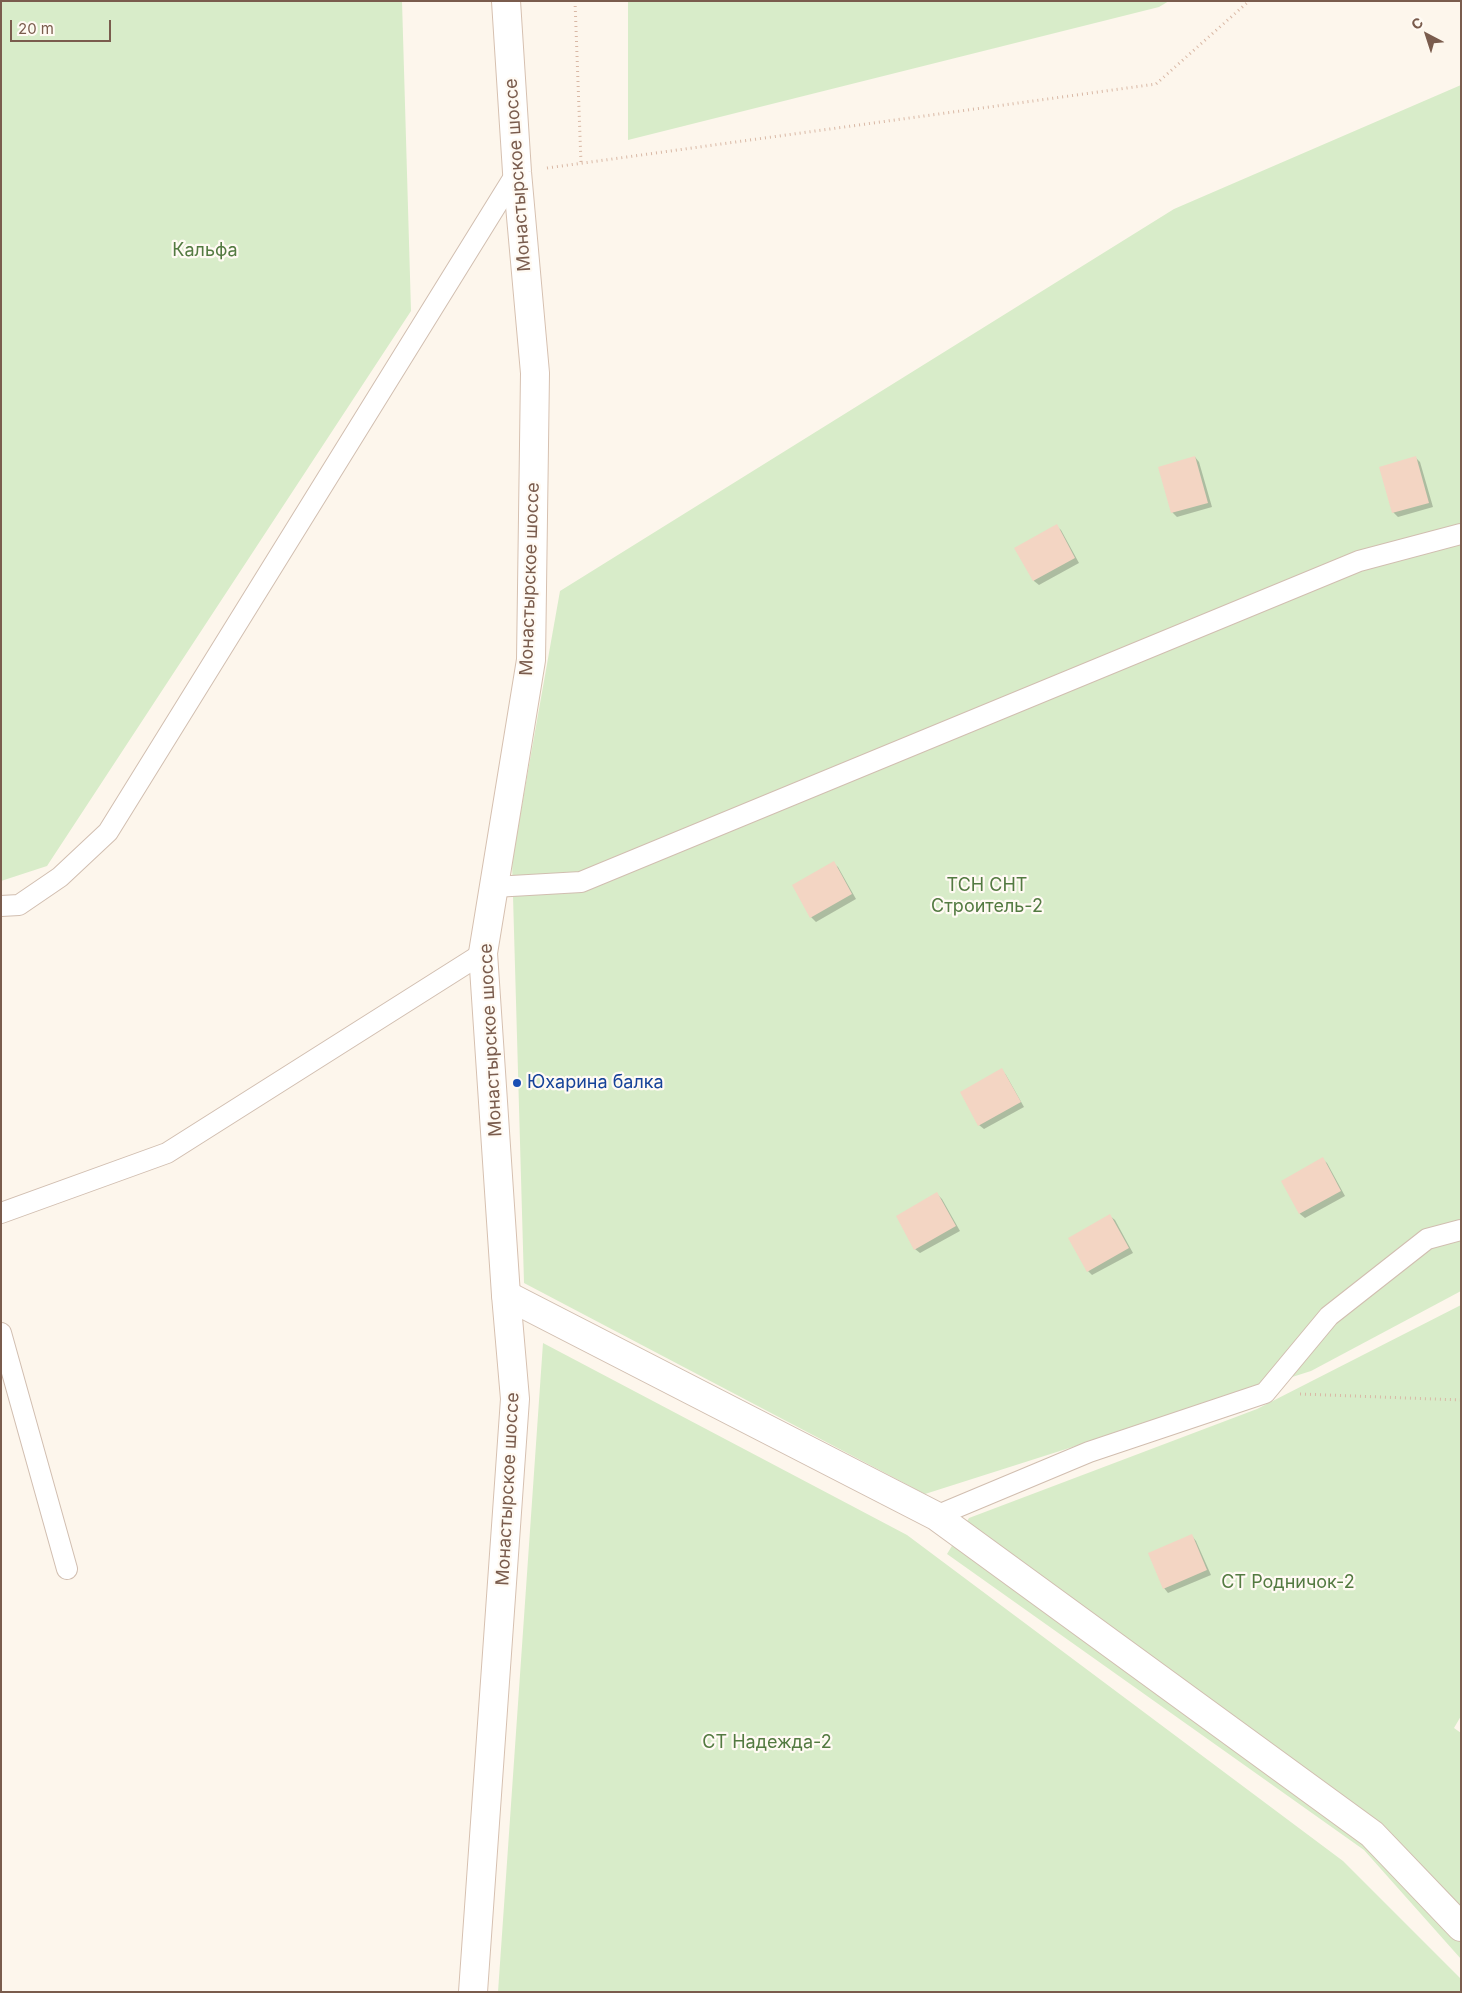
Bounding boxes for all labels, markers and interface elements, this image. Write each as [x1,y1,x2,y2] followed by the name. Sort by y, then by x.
[12,10,114,42] scale bar
[1402,10,1452,60] north arrow
[1408,13,1426,33] text: С
[18,19,54,38] text: 20 m
[500,78,536,272] street label: Монастырское шоссе
[172,240,238,262] park label: Кальфа
[516,482,544,676] street label: Монастырское шоссе
[931,875,1043,918] park label: ТСН СНТ Строитель-2
[475,943,507,1137] street label: Монастырское шоссе
[527,1072,664,1094] place label: Юхарина балка
[511,1077,523,1089] marker: Юхарина балка
[492,1392,524,1586] street label: Монастырское шоссе
[1221,1572,1355,1594] park label: СТ Родничок-2
[702,1732,832,1754] park label: СТ Надежда-2

